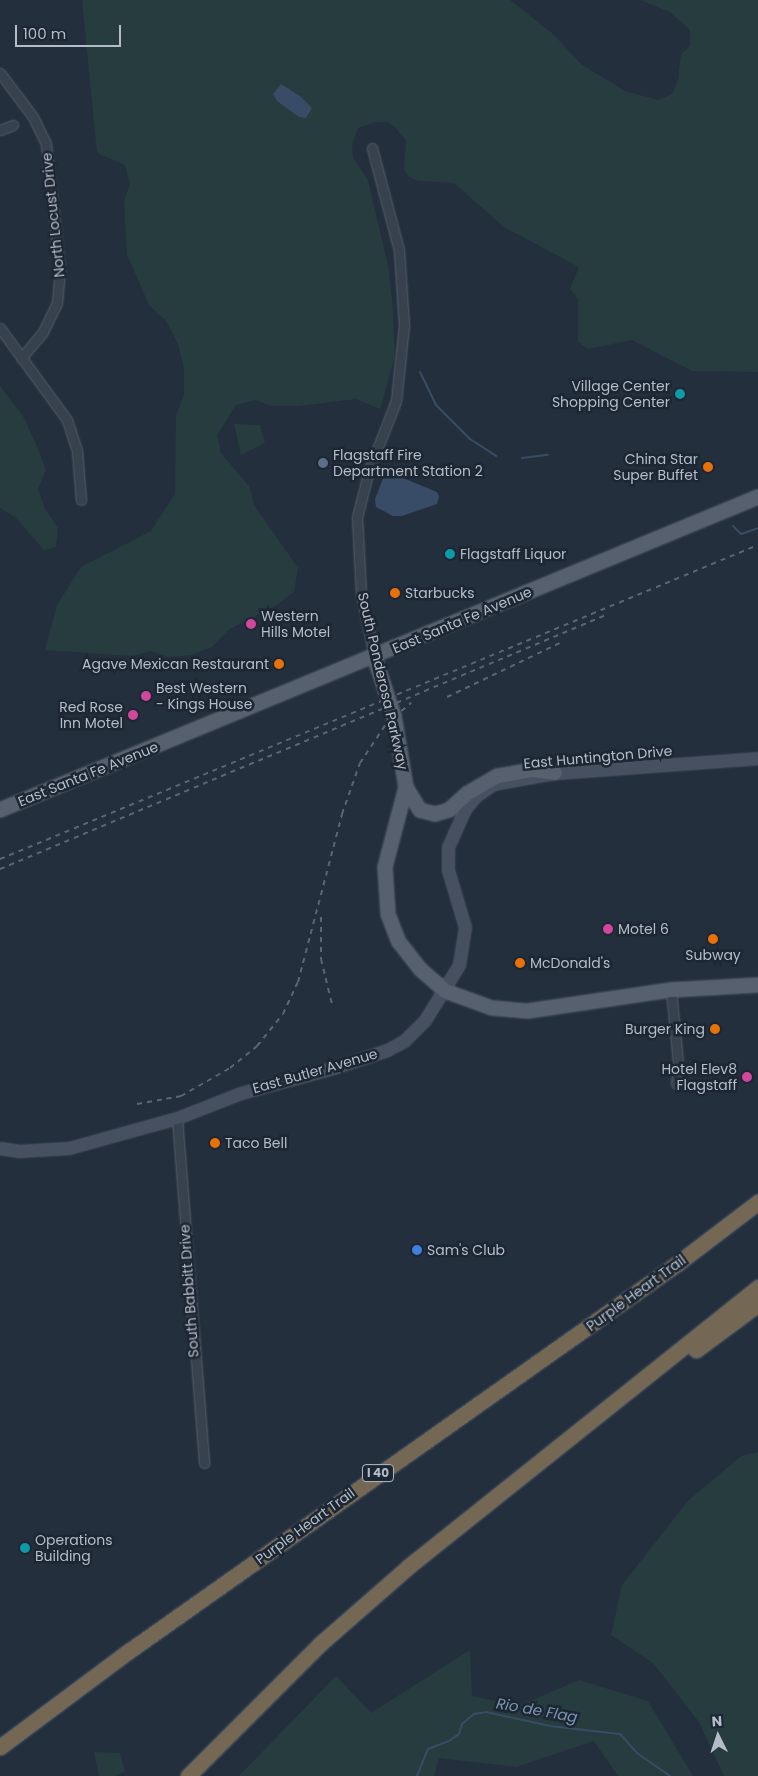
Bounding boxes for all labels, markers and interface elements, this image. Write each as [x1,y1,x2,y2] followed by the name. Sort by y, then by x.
[18,15,124,47] scale bar
[23,23,66,44] text: 100 m
[38,152,68,278] street label: North Locust Drive
[552,378,670,411] place label: Village Center Shopping Center
[674,388,686,400] marker: Village Center Shopping Center
[333,447,483,480] place label: Flagstaff Fire Department Station 2
[613,451,698,484] place label: China Star Super Buffet
[317,457,329,469] marker: Flagstaff Fire Department Station 2
[702,461,714,473] marker: China Star Super Buffet
[460,546,566,562] place label: Flagstaff Liquor
[444,548,456,560] marker: Flagstaff Liquor
[390,583,534,657] street label: East Santa Fe Avenue
[405,585,474,601] place label: Starbucks
[389,587,401,599] marker: Starbucks
[354,591,412,771] street label: South Ponderosa Parkway
[261,608,330,640] place label: Western Hills Motel
[245,618,257,630] marker: Western Hills Motel
[82,656,269,672] place label: Agave Mexican Restaurant
[273,658,285,670] marker: Agave Mexican Restaurant
[156,680,252,712] place label: Best Western - Kings House
[140,690,152,702] marker: Best Western - Kings House
[59,699,123,732] place label: Red Rose Inn Motel
[127,709,139,721] marker: Red Rose Inn Motel
[15,738,161,810] street label: East Santa Fe Avenue
[523,742,673,772] street label: East Huntington Drive
[618,921,669,937] place label: Motel 6
[602,923,614,935] marker: Motel 6
[707,933,719,945] marker: Subway
[685,947,741,963] place label: Subway
[530,955,610,971] place label: McDonald's
[514,957,526,969] marker: McDonald's
[625,1021,705,1037] place label: Burger King
[709,1023,721,1035] marker: Burger King
[251,1045,379,1097] street label: East Butler Avenue
[661,1061,737,1094] place label: Hotel Elev8 Flagstaff
[741,1071,753,1083] marker: Hotel Elev8 Flagstaff
[225,1135,287,1151] place label: Taco Bell
[209,1137,221,1149] marker: Taco Bell
[176,1224,202,1358] street label: South Babbitt Drive
[427,1242,505,1258] place label: Sam's Club
[411,1244,423,1256] marker: Sam's Club
[583,1251,689,1335] street label: Purple Heart Trail
[362,1464,394,1482] road number: I 40
[252,1484,358,1568] street label: Purple Heart Trail
[35,1532,113,1564] place label: Operations Building
[19,1542,31,1554] marker: Operations Building
[495,1694,579,1726] water label: Rio de Flag
[693,1711,743,1761] north arrow
[711,1711,723,1731] text: N

